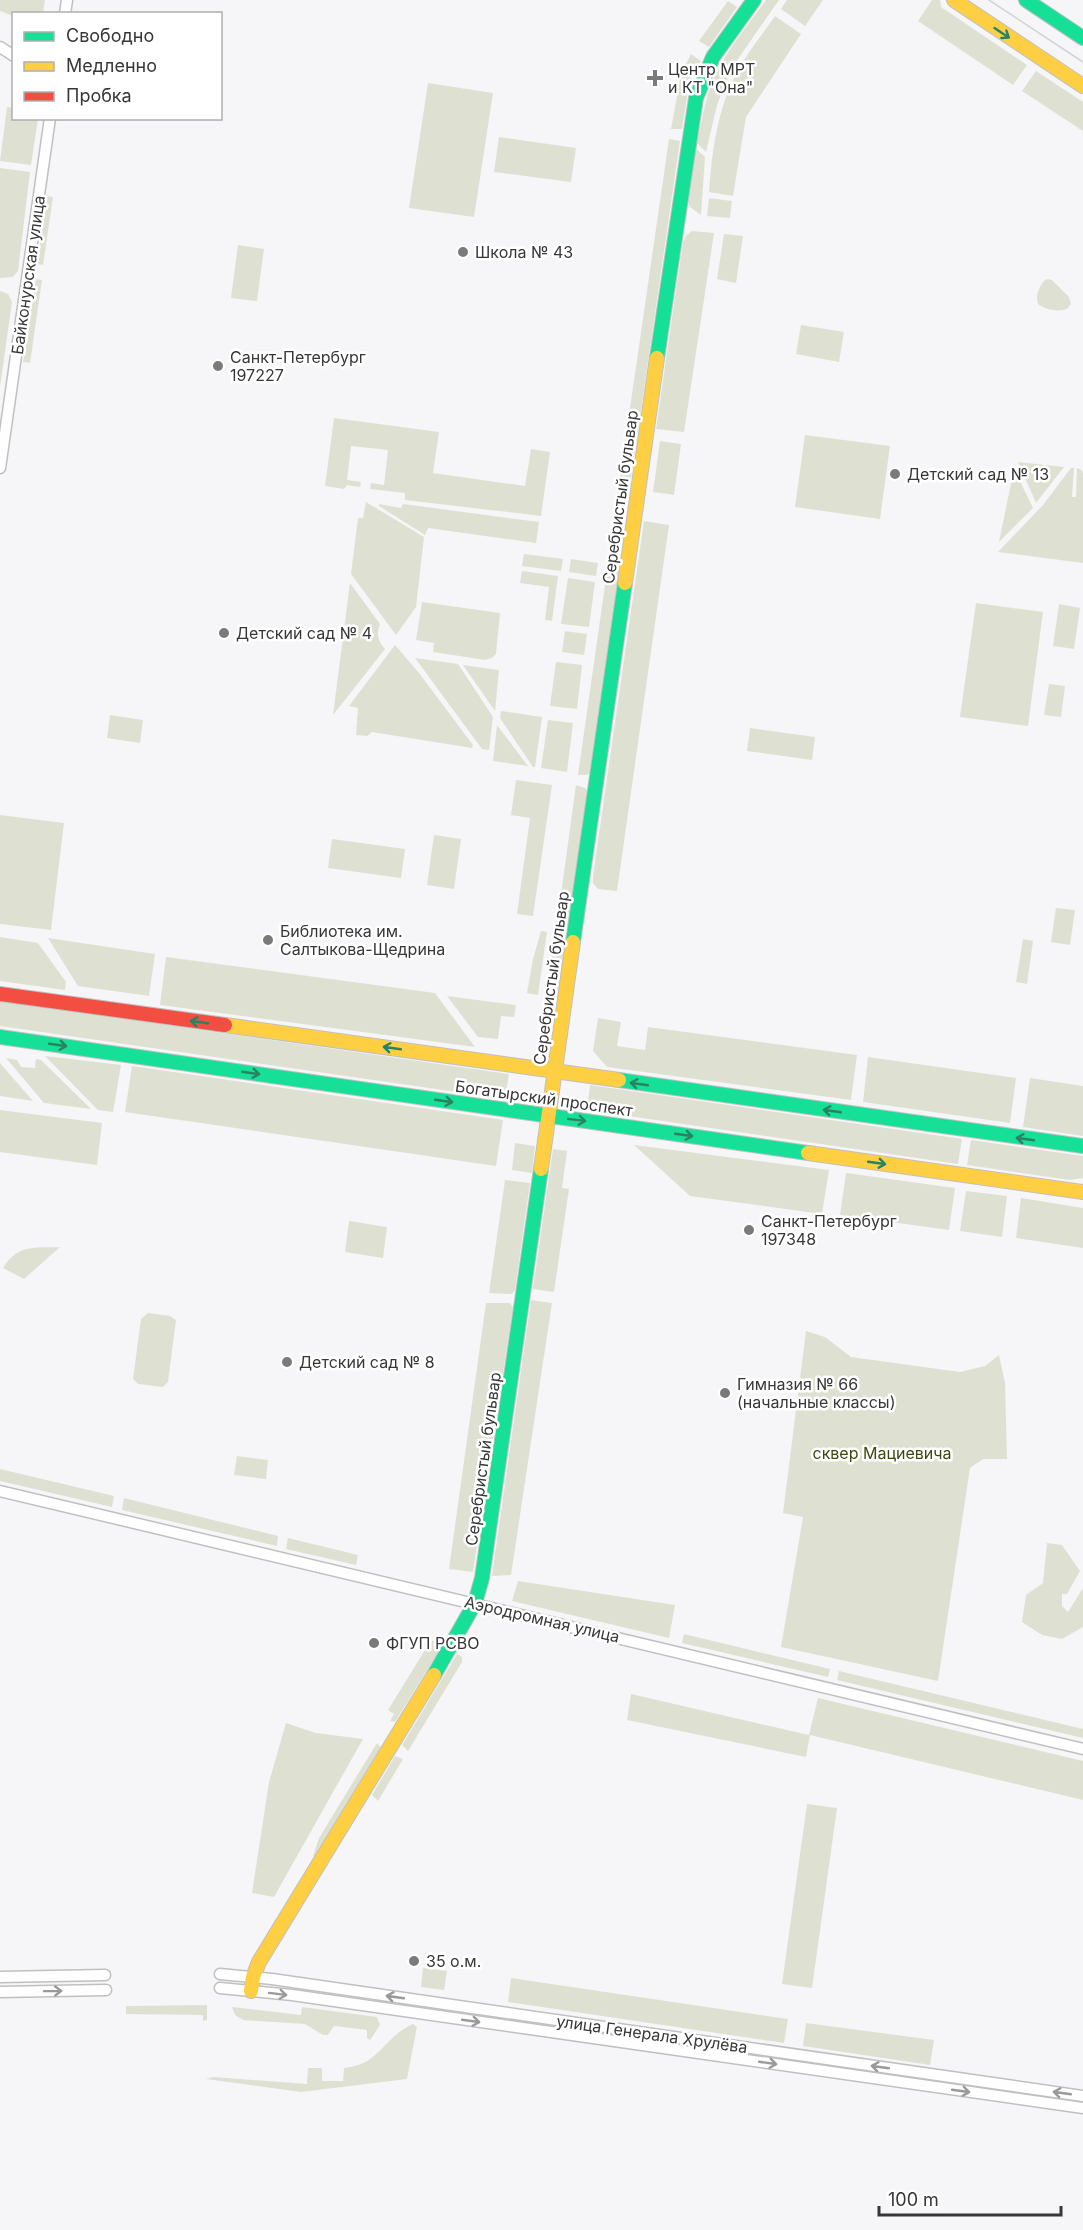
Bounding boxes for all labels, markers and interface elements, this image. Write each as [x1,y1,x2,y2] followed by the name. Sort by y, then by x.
[12,12,222,120] legend
[66,25,154,46] text: Свободно
[994,27,1010,39] one-way arrow
[66,55,157,76] text: Медленно
[668,59,755,97] place label: Центр МРТ и КТ "Она"
[646,69,664,87] marker: Центр МРТ и КТ "Она"
[66,85,132,106] text: Пробка
[7,194,49,356] street label: Байконурская улица
[475,242,573,262] place label: Школа № 43
[456,245,470,259] marker: Школа № 43
[230,347,366,385] place label: Санкт-Петербург 197227
[211,359,225,373] marker: Санкт-Петербург 197227
[598,409,642,585] street label: Серебристый бульвар
[907,464,1049,484] place label: Детский сад № 13
[888,467,902,481] marker: Детский сад № 13
[236,623,372,643] place label: Детский сад № 4
[217,626,231,640] marker: Детский сад № 4
[529,890,573,1066] street label: Серебристый бульвар
[280,921,445,959] place label: Библиотека им. Салтыкова-Щедрина
[261,933,275,947] marker: Библиотека им. Салтыкова-Щедрина
[190,1016,210,1027] one-way arrow
[48,1040,67,1051] one-way arrow
[383,1042,403,1053] one-way arrow
[240,1068,260,1079] one-way arrow
[454,1076,635,1120] street label: Богатырский проспект
[629,1078,649,1089] one-way arrow
[433,1096,453,1107] one-way arrow
[823,1106,842,1117] one-way arrow
[566,1114,586,1125] one-way arrow
[674,1129,694,1140] one-way arrow
[1016,1133,1035,1144] one-way arrow
[867,1157,887,1168] one-way arrow
[761,1211,897,1249] place label: Санкт-Петербург 197348
[742,1223,756,1237] marker: Санкт-Петербург 197348
[299,1352,435,1372] place label: Детский сад № 8
[280,1355,294,1369] marker: Детский сад № 8
[461,1371,505,1547] street label: Серебристый бульвар
[737,1374,895,1412] place label: Гимназия № 66 (начальные классы)
[718,1386,732,1400] marker: Гимназия № 66 (начальные классы)
[813,1443,951,1463] park label: сквер Мациевича
[463,1591,621,1647] street label: Аэродромная улица
[386,1633,480,1653] place label: ФГУП РСВО
[367,1636,381,1650] marker: ФГУП РСВО
[426,1951,481,1971] place label: 35 о.м.
[407,1954,421,1968] marker: 35 о.м.
[42,1985,62,1996] one-way arrow
[268,1989,288,2000] one-way arrow
[386,1992,406,2003] one-way arrow
[555,2011,749,2057] street label: улица Генерала Хрулёва
[461,2016,481,2027] one-way arrow
[758,2058,778,2069] one-way arrow
[870,2061,890,2072] one-way arrow
[951,2085,971,2096] one-way arrow
[1053,2087,1073,2098] one-way arrow
[879,2179,1060,2217] scale bar
[888,2189,939,2210] text: 100 m

